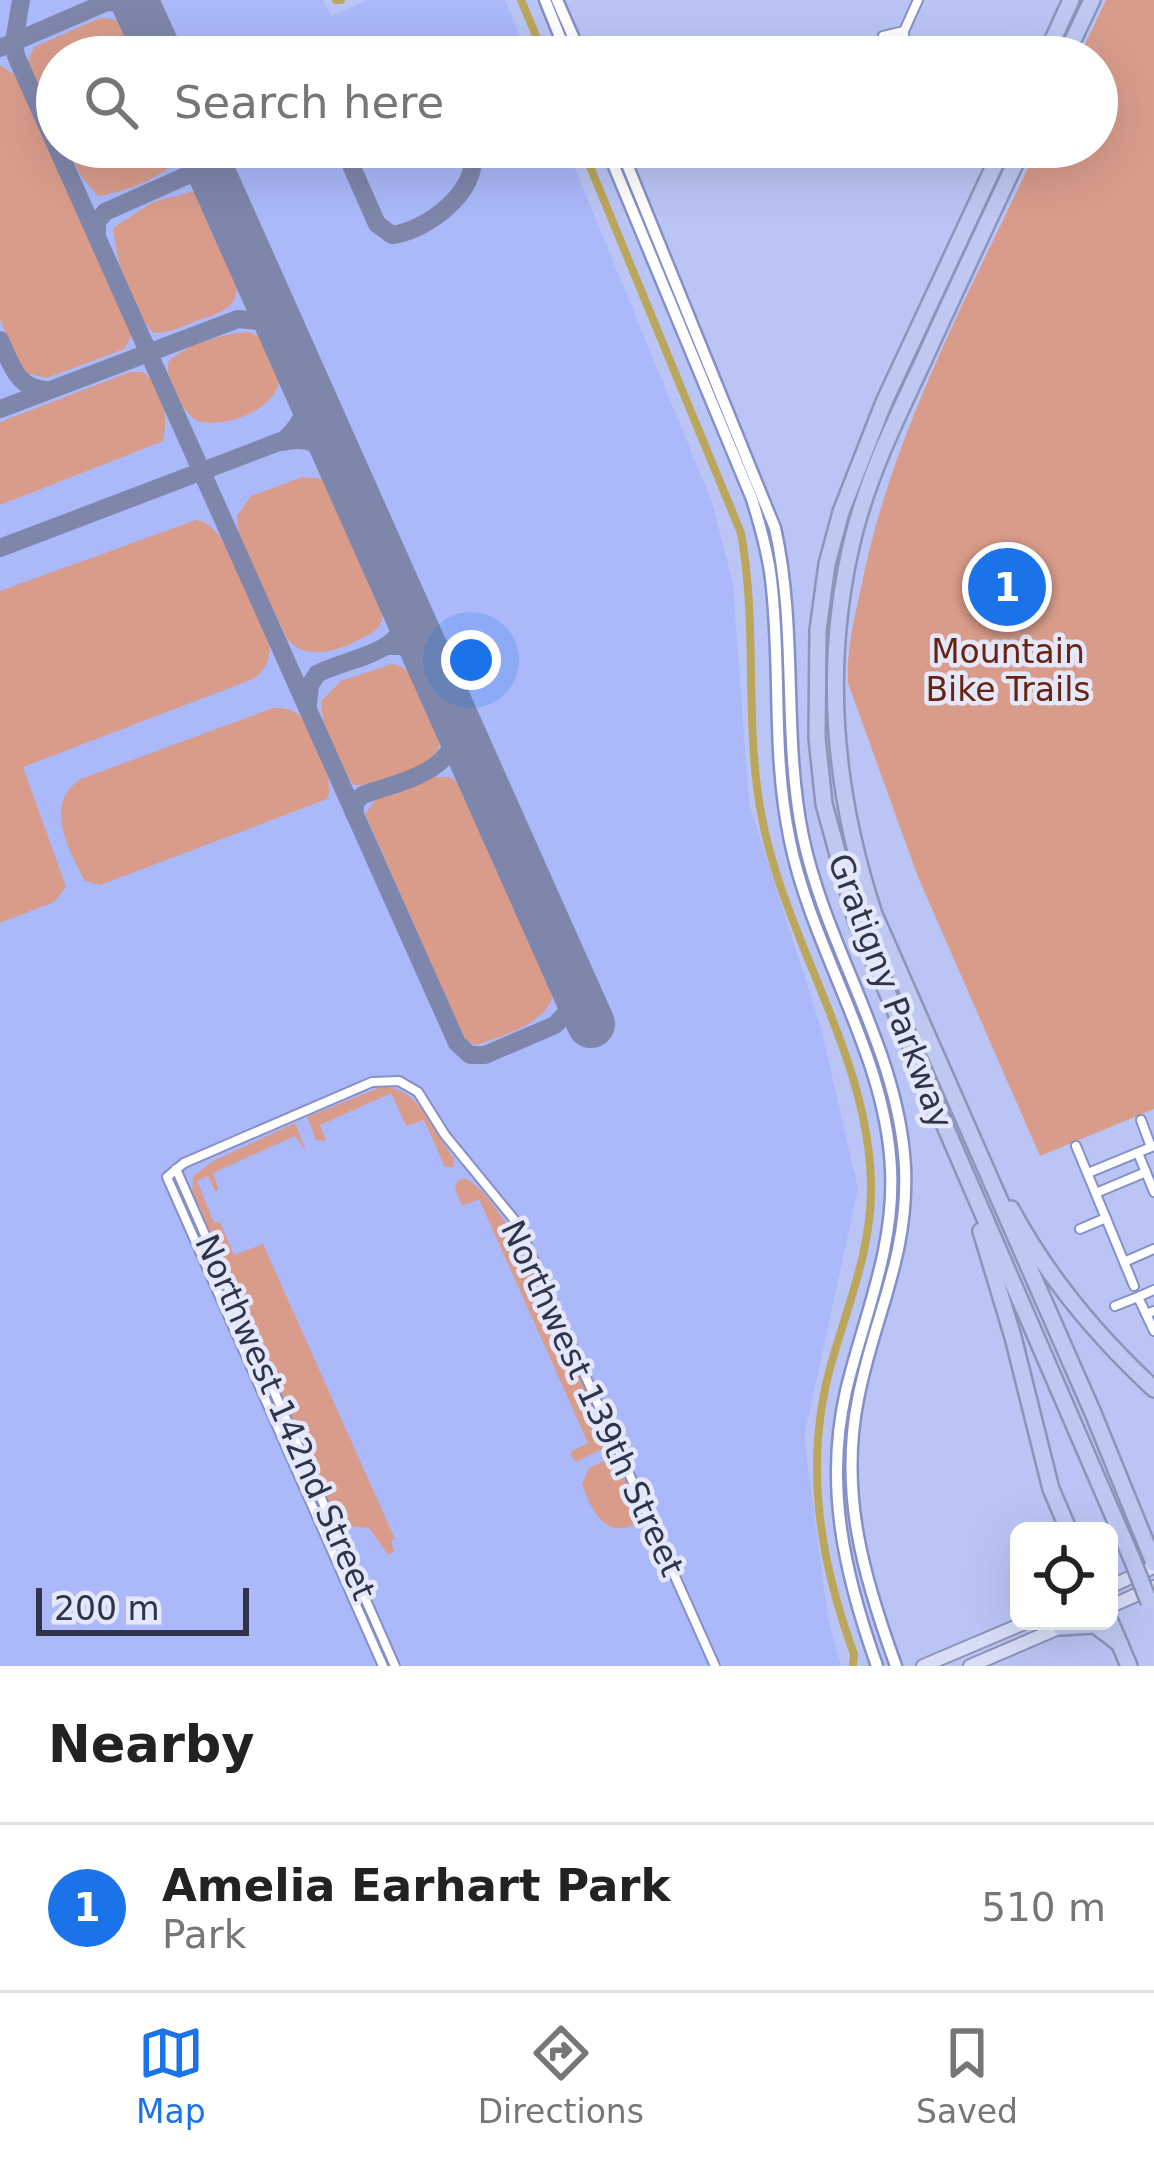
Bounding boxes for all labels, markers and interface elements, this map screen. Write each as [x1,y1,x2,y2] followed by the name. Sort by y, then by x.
[36,36,1118,168] search box
[78,69,144,135] icon: search
[174,76,444,129] text: Search here
[968,542,1046,632] pin: 1
[441,630,501,690] your location
[925,632,1091,709] park label: Mountain Bike Trails
[820,848,961,1134] street label: Gratigny Parkway
[493,1214,692,1582] street label: Northwest 139th Street
[187,1228,384,1606] street label: Northwest 142nd Street
[1010,1522,1118,1630] map controls
[1010,1522,1118,1630] button: locate
[36,1582,249,1635] scale bar
[54,1589,160,1628] text: 200 m
[48,1715,255,1774] text: Nearby
[162,1859,670,1912] text: Amelia Earhart Park
[73,1885,101,1930] text: 1
[981,1885,1106,1930] text: 510 m
[162,1912,246,1957] text: Park
[136,2020,206,2131] tab: Map
[478,2020,644,2131] tab: Directions
[916,2020,1018,2131] tab: Saved

